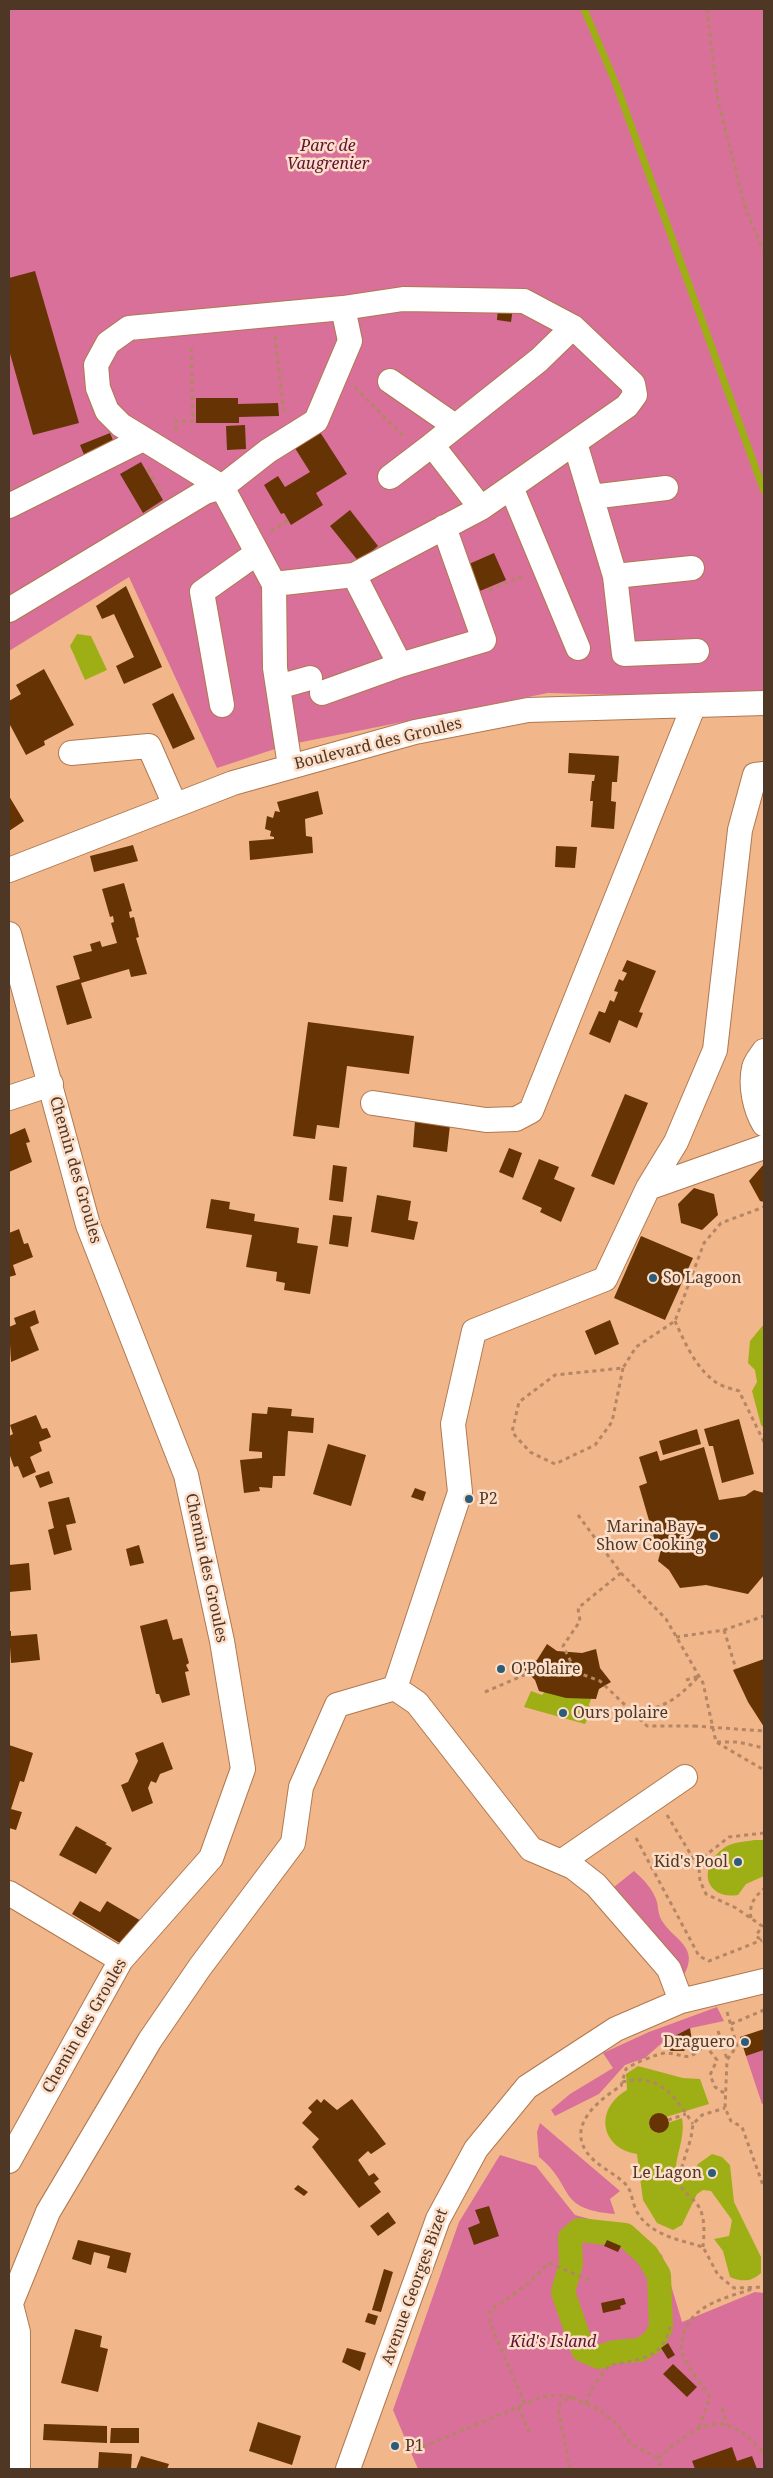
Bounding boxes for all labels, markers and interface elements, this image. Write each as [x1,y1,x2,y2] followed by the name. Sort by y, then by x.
[287,136,369,174] park label: Parc de Vaugrenier
[292,714,464,774] street label: Boulevard des Groules
[45,1094,105,1246] street label: Chemin des Groules
[663,1268,741,1288] place label: So Lagoon
[647,1272,659,1284] marker: So Lagoon
[479,1489,498,1509] place label: P2
[181,1492,231,1644] street label: Chemin des Groules
[463,1493,475,1505] marker: P2
[596,1517,704,1555] place label: Marina Bay - Show Cooking
[708,1530,720,1542] marker: Marina Bay - Show Cooking
[511,1659,580,1679] place label: O'Polaire
[495,1663,507,1675] marker: O'Polaire
[573,1703,668,1723] place label: Ours polaire
[557,1707,569,1719] marker: Ours polaire
[654,1852,728,1872] place label: Kid's Pool
[732,1856,744,1868] marker: Kid's Pool
[39,1955,131,2097] street label: Chemin des Groules
[663,2032,735,2052] place label: Draguero
[739,2036,751,2048] marker: Draguero
[632,2163,702,2183] place label: Le Lagon
[706,2167,718,2179] marker: Le Lagon
[378,2206,452,2368] street label: Avenue Georges Bizet
[510,2332,596,2352] park label: Kid's Island
[405,2436,424,2456] place label: P1
[389,2440,401,2452] marker: P1

